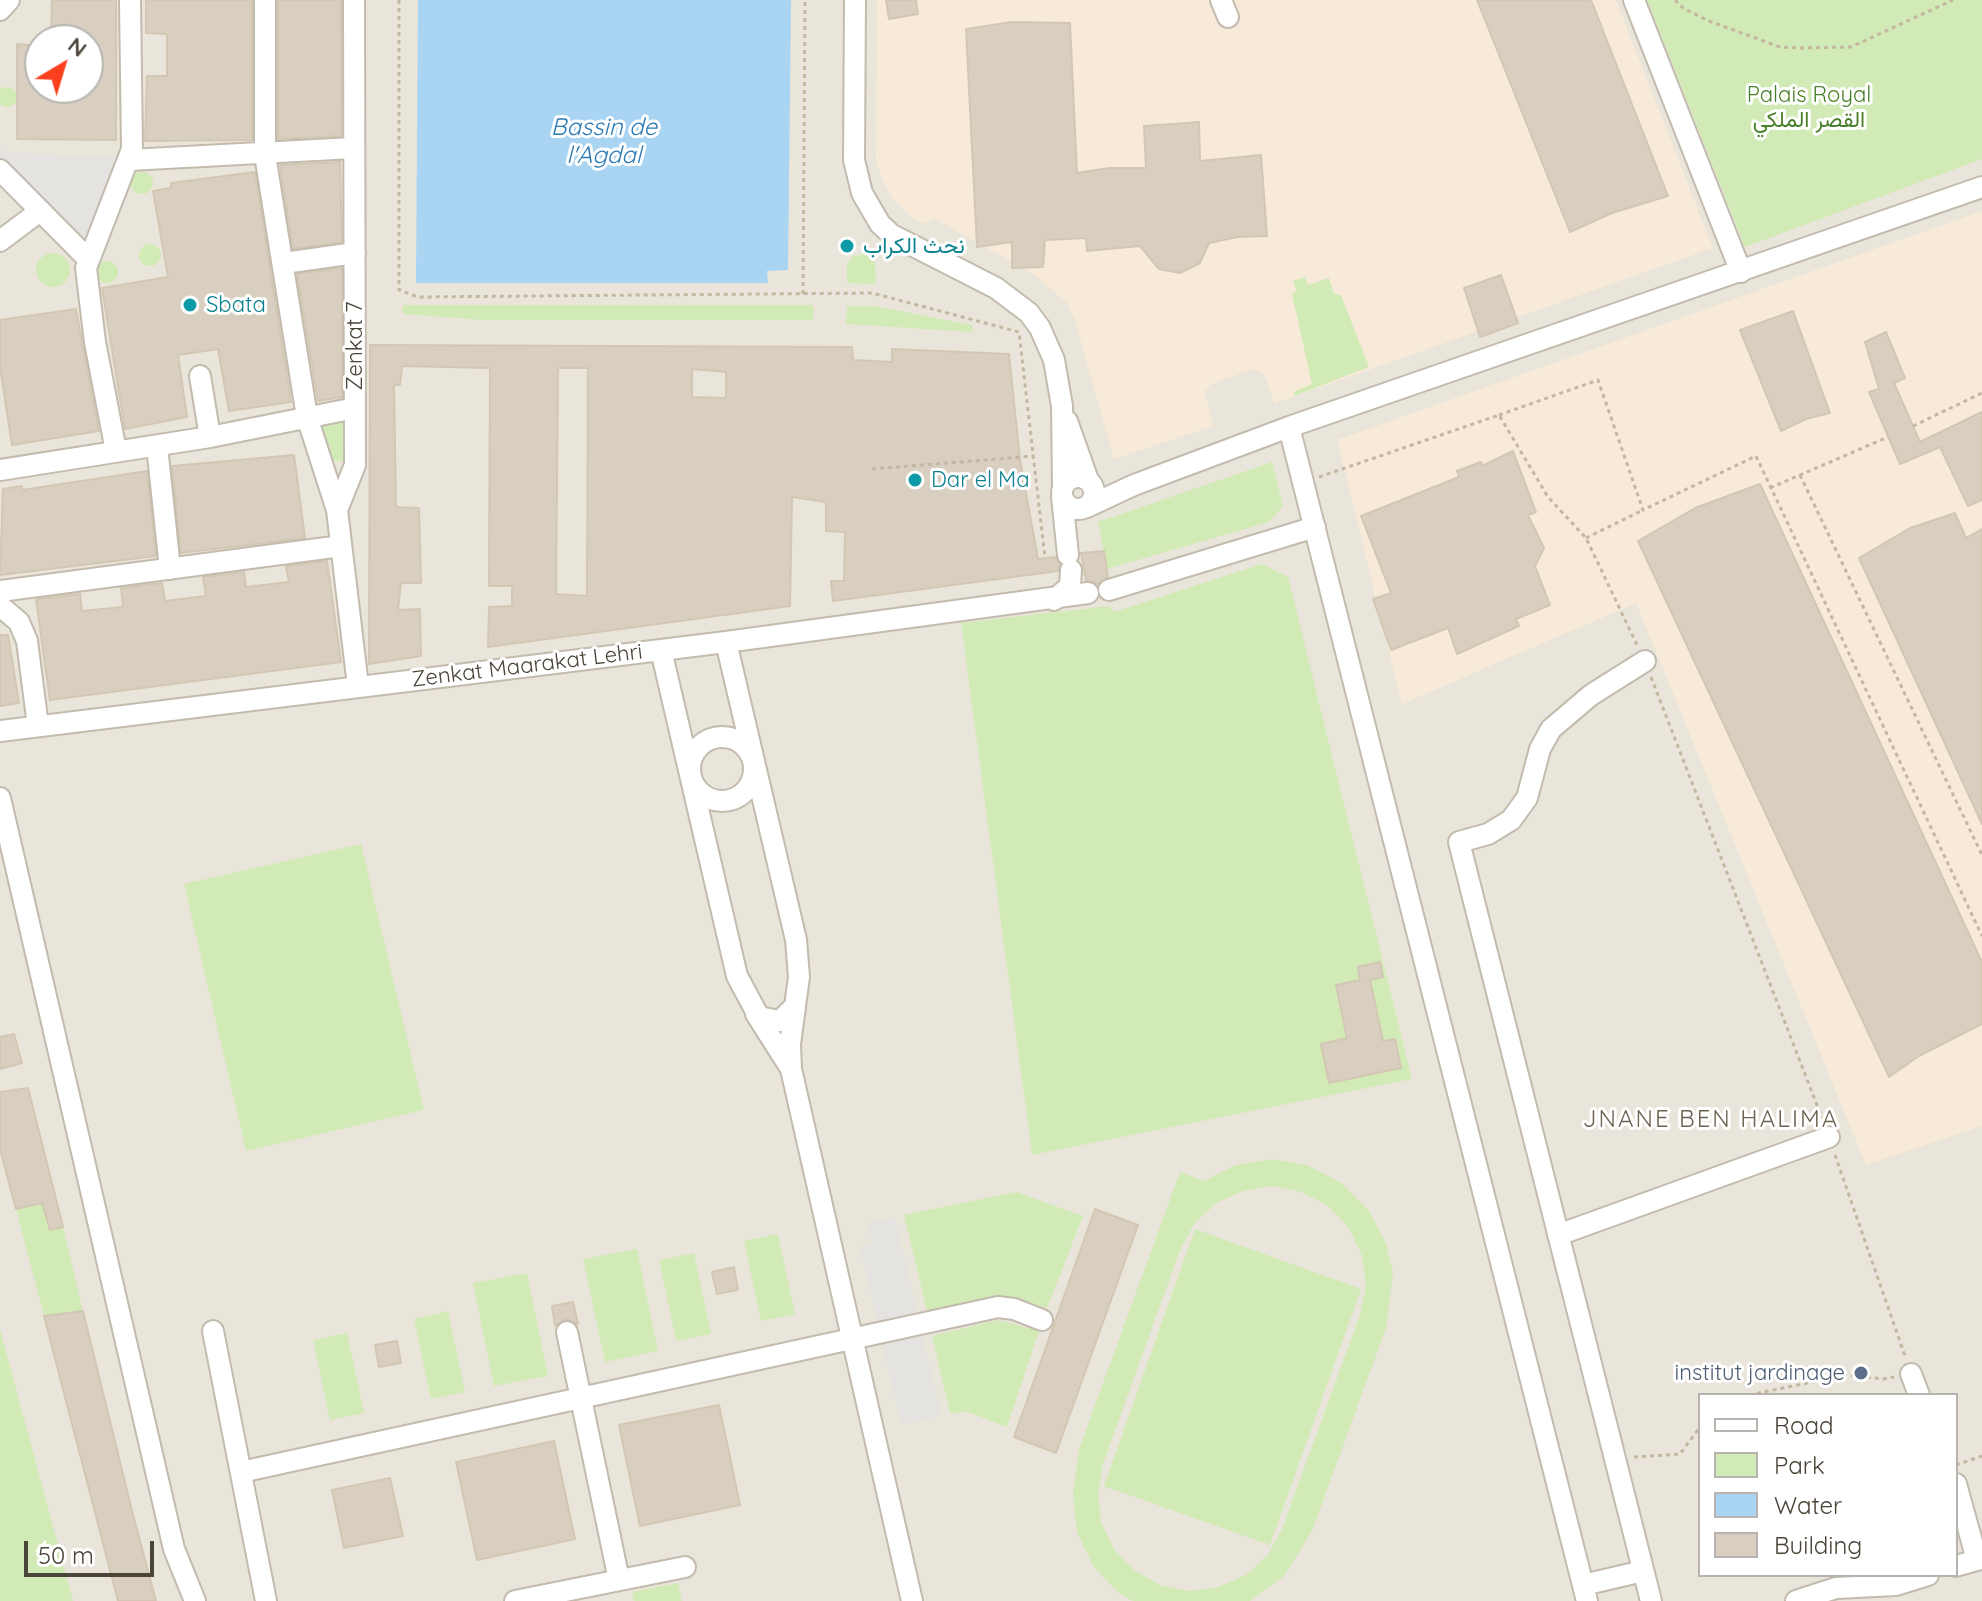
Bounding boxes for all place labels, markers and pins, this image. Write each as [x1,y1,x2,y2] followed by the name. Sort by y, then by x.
[863,233,965,259] place label: نحث الكراب
[838,237,856,255] marker: نحث الكراب
[206,292,266,318] place label: Sbata
[181,296,199,314] marker: Sbata
[931,467,1030,493] place label: Dar el Ma
[906,471,924,489] marker: Dar el Ma
[1675,1360,1845,1386] place label: institut jardinage
[1852,1364,1870,1382] marker: institut jardinage

